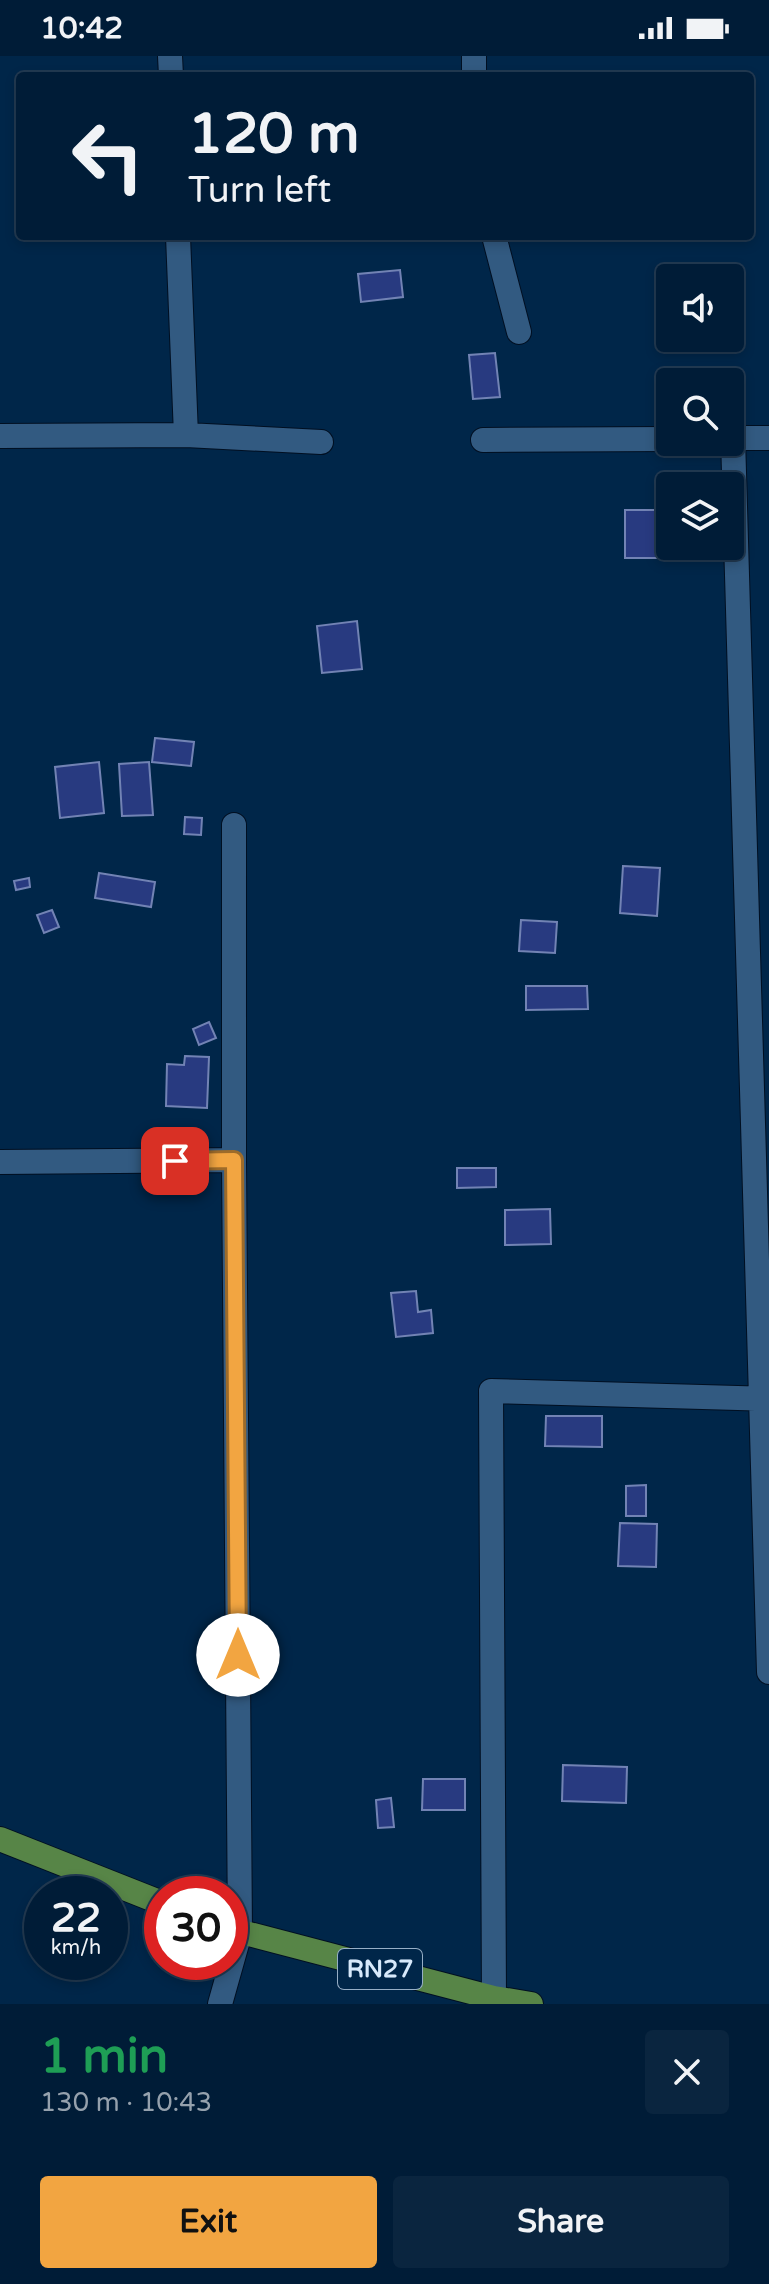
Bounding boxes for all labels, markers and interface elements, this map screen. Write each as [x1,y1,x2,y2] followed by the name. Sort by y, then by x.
[40,10,123,47] text: 10:42
[188,101,359,168] text: 120 m
[56,104,160,208] icon: left
[188,169,331,212] text: Turn left
[656,264,744,560] map controls
[656,264,744,352] button: sound
[656,368,744,456] button: search
[656,472,744,560] button: layers
[141,1127,209,1195] pin
[153,1139,197,1183] icon: arrive
[196,1613,280,1697] position arrow
[144,1876,248,1980] speed limit sign: 30
[51,1894,101,1942] text: 22
[51,1936,101,1960] text: km/h
[338,1949,422,1989] road number: RN27
[40,2028,168,2086] text: 1 min
[645,2030,729,2114] button: close
[40,2087,212,2118] text: 130 m · 10:43
[40,2176,377,2268] button: Exit
[393,2176,729,2268] button: Share

